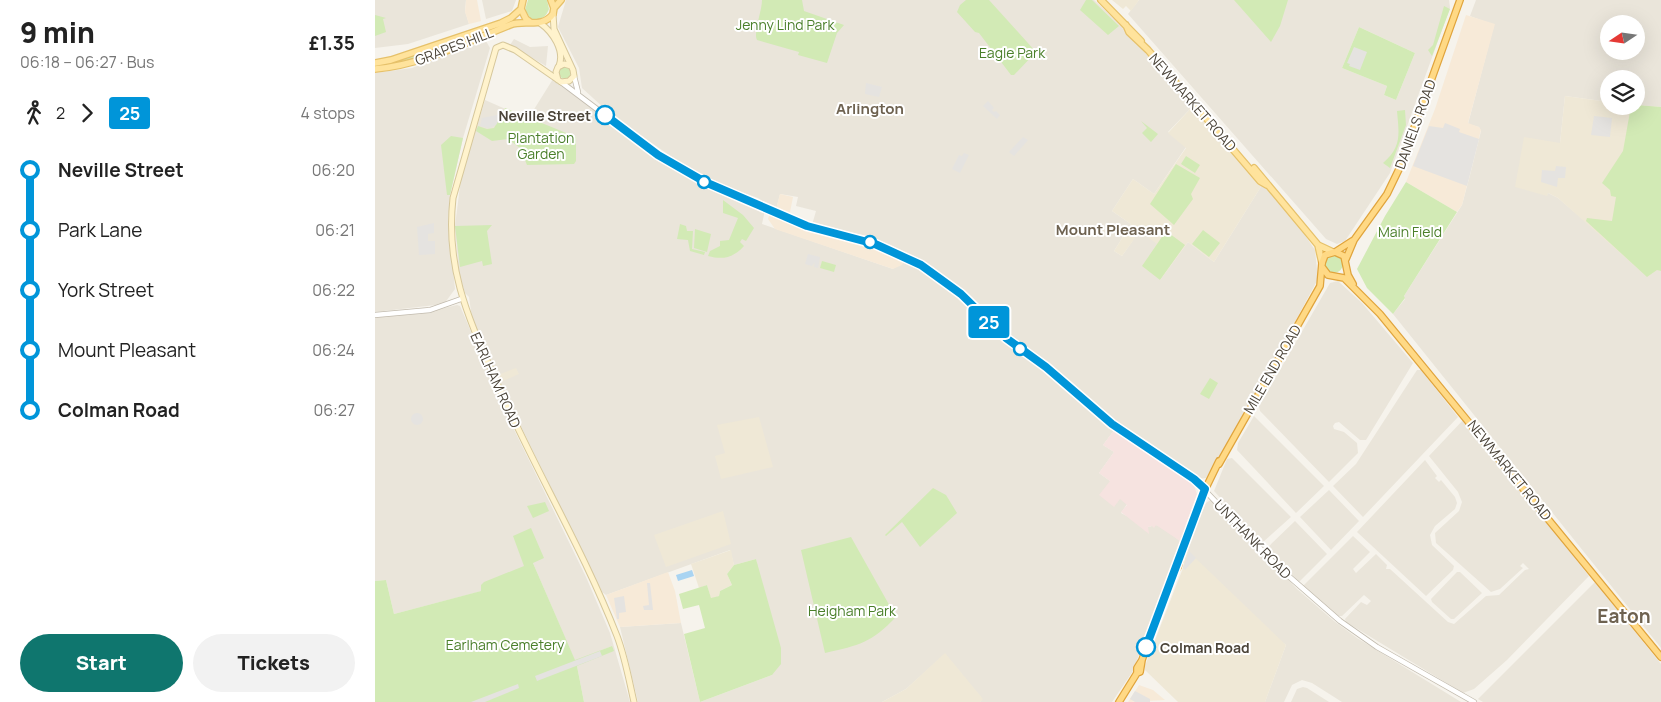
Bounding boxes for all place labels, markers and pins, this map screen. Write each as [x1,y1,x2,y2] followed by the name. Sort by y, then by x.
[595,105,615,125] marker: Neville Street
[498,106,591,125] place label: Neville Street
[697,175,711,189] unlabelled marker
[863,235,877,249] unlabelled marker
[1013,342,1027,356] unlabelled marker
[1136,637,1156,657] marker: Colman Road
[1160,638,1250,657] place label: Colman Road

